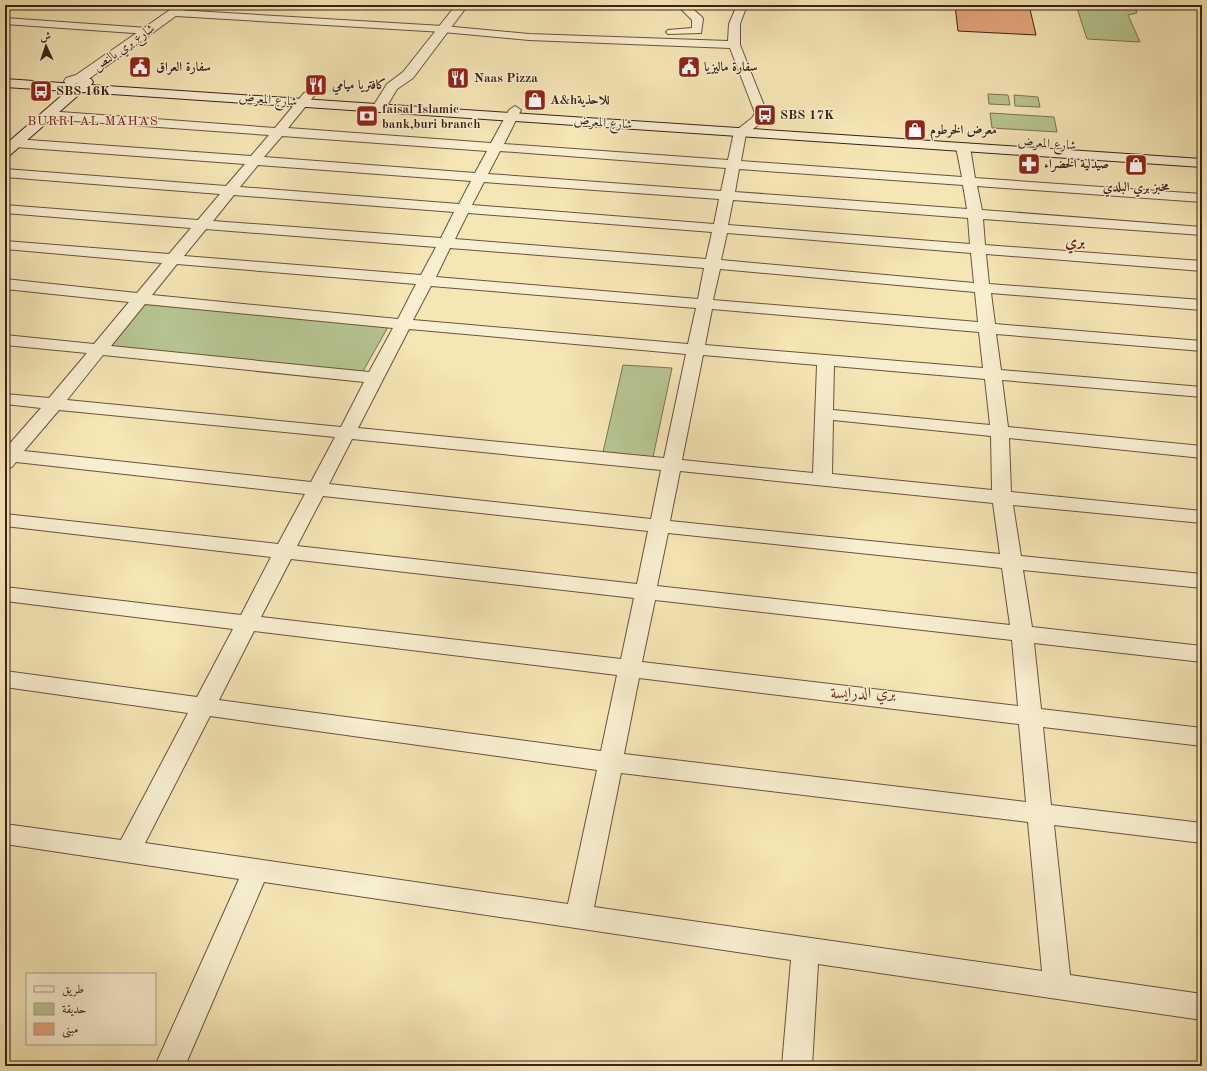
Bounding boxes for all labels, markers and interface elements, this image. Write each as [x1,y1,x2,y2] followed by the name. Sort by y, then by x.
[91,22,160,77] street label: شارع بري بالنص
[26,26,66,66] north arrow
[40,32,51,43] text: ش
[127,54,153,80] public building icon: سفارة العراق
[676,54,702,80] public building icon: سفارة ماليزيا
[156,60,211,75] place label: سفارة العراق
[704,60,757,75] place label: سفارة ماليزيا
[445,65,471,91] restaurant icon: Naas Pizza
[303,72,329,98] restaurant icon: كافتريا ميامي
[474,72,538,85] place label: Naas Pizza
[28,78,54,104] bus stop icon: SBS 16K
[331,78,386,96] place label: كافتريا ميامي
[56,85,110,98] place label: SBS 16K
[522,87,548,113] shop icon: A&hللاحذية
[238,91,298,113] street label: شارع المعرض
[550,94,609,108] place label: A&hللاحذية
[752,102,778,128] bus stop icon: SBS 17K
[354,103,380,129] bank icon: faisal Islamic bank,buri branch
[382,103,480,131] place label: faisal Islamic bank,buri branch
[780,109,834,122] place label: SBS 17K
[573,114,633,136] street label: شارع المعرض
[27,115,159,128] district label: BURRI AL MAHAS
[902,117,928,143] shop icon: معرض الخرطوم
[930,124,997,141] place label: معرض الخرطوم
[1017,135,1077,157] street label: شارع المعرض
[1016,151,1042,177] pharmacy icon: صيدلية الخضراء
[1123,152,1149,178] shop icon: مخبز بري البلدي
[1044,158,1109,173] place label: صيدلية الخضراء
[1103,181,1170,198] place label: مخبز بري البلدي
[1065,234,1085,254] district label: بري
[830,686,896,705] district label: بري الدرايسة
[26,973,156,1045] legend
[62,984,84,997] text: طريق
[62,1004,86,1017] text: حديقة
[62,1024,78,1038] text: مبنى

